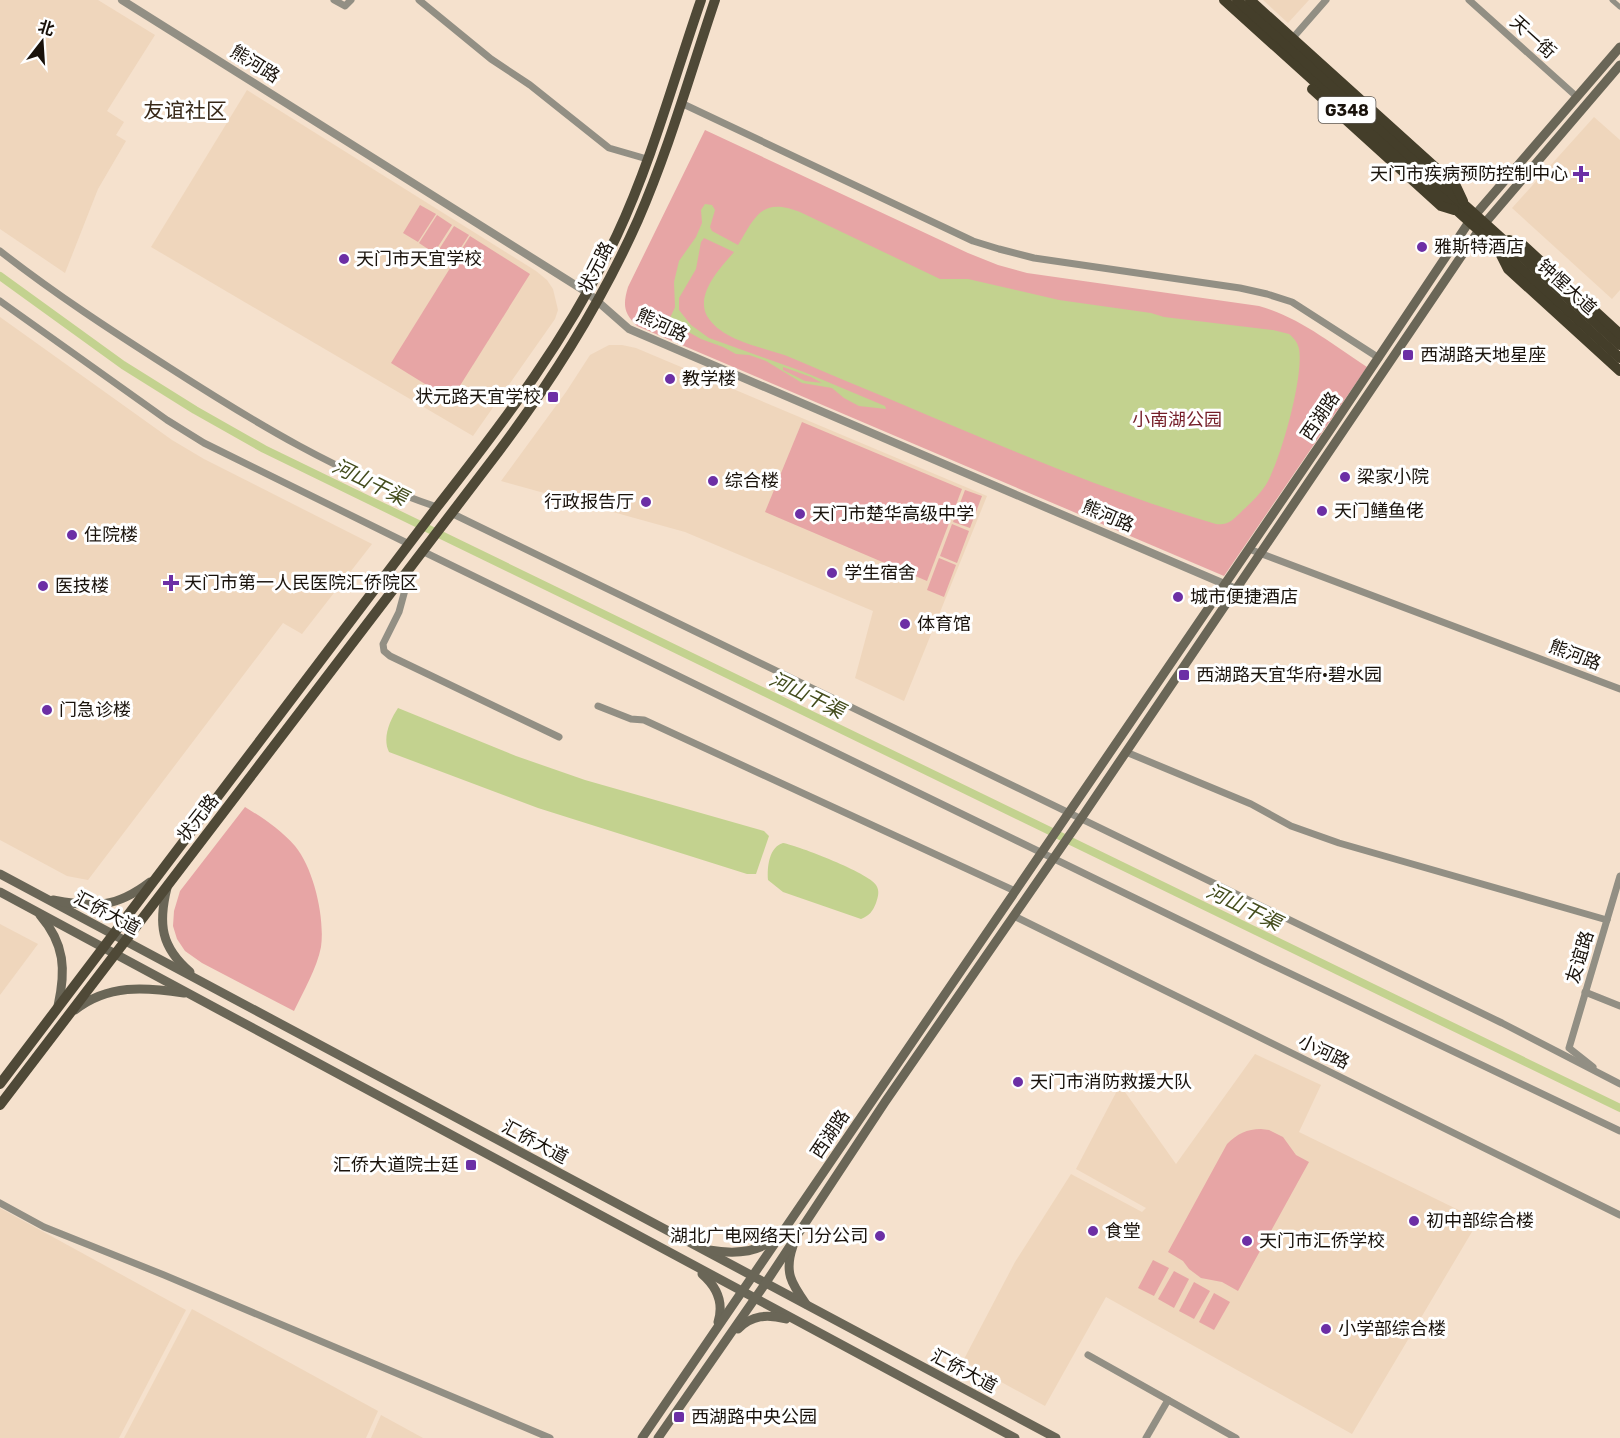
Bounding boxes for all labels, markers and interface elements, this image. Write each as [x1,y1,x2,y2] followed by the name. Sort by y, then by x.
[1506,11,1560,63] street label: 天一街
[12,12,72,72] north arrow
[36,17,57,40] text: 北
[226,40,284,88] street label: 熊河路
[1318,97,1376,123] road number: G348
[143,98,227,123] district label: 友谊社区
[1370,163,1568,185] place label: 天门市疾病预防控制中心
[1572,165,1590,183] marker: 天门市疾病预防控制中心
[1434,236,1524,258] place label: 雅斯特酒店
[574,238,618,296] street label: 状元路
[1415,240,1429,254] marker: 雅斯特酒店
[356,248,482,270] place label: 天门市天宜学校
[337,252,351,266] marker: 天门市天宜学校
[1533,255,1601,319] street label: 钟惺大道
[633,304,691,346] street label: 熊河路
[1420,344,1546,366] place label: 西湖路天地星座
[1401,348,1415,362] marker: 西湖路天地星座
[682,368,736,390] place label: 教学楼
[663,372,677,386] marker: 教学楼
[415,386,541,408] place label: 状元路天宜学校
[1296,387,1344,445] street label: 西湖路
[546,390,560,404] marker: 状元路天宜学校
[1132,409,1222,431] park label: 小南湖公园
[329,454,414,512] water label: 河山干渠
[1357,466,1429,488] place label: 梁家小院
[725,470,779,492] place label: 综合楼
[1338,470,1352,484] marker: 梁家小院
[706,474,720,488] marker: 综合楼
[544,491,634,513] place label: 行政报告厅
[639,495,653,509] marker: 行政报告厅
[1079,495,1137,537] street label: 熊河路
[1334,500,1424,522] place label: 天门鳝鱼佬
[812,503,974,525] place label: 天门市楚华高级中学
[1315,504,1329,518] marker: 天门鳝鱼佬
[793,507,807,521] marker: 天门市楚华高级中学
[84,524,138,546] place label: 住院楼
[65,528,79,542] marker: 住院楼
[844,562,916,584] place label: 学生宿舍
[825,566,839,580] marker: 学生宿舍
[184,572,418,594] place label: 天门市第一人民医院汇侨院区
[162,574,180,592] marker: 天门市第一人民医院汇侨院区
[55,575,109,597] place label: 医技楼
[36,579,50,593] marker: 医技楼
[1190,586,1298,608] place label: 城市便捷酒店
[1171,590,1185,604] marker: 城市便捷酒店
[917,613,971,635] place label: 体育馆
[898,617,912,631] marker: 体育馆
[1546,635,1604,675] street label: 熊河路
[1196,664,1382,686] place label: 西湖路天宜华府·碧水园
[766,667,851,725] water label: 河山干渠
[1177,668,1191,682] marker: 西湖路天宜华府·碧水园
[59,699,131,721] place label: 门急诊楼
[40,703,54,717] marker: 门急诊楼
[173,790,223,846] street label: 状元路
[1203,879,1288,937] water label: 河山干渠
[70,886,144,940] street label: 汇侨大道
[1562,928,1598,986] street label: 友谊路
[1295,1030,1353,1074] street label: 小河路
[1030,1071,1192,1093] place label: 天门市消防救援大队
[1011,1075,1025,1089] marker: 天门市消防救援大队
[806,1105,854,1163] street label: 西湖路
[498,1115,572,1169] street label: 汇侨大道
[333,1154,459,1176] place label: 汇侨大道院士廷
[464,1158,478,1172] marker: 汇侨大道院士廷
[1426,1210,1534,1232] place label: 初中部综合楼
[1407,1214,1421,1228] marker: 初中部综合楼
[1105,1220,1141,1242] place label: 食堂
[1086,1224,1100,1238] marker: 食堂
[670,1225,868,1247] place label: 湖北广电网络天门分公司
[873,1229,887,1243] marker: 湖北广电网络天门分公司
[1259,1230,1385,1252] place label: 天门市汇侨学校
[1240,1234,1254,1248] marker: 天门市汇侨学校
[1338,1318,1446,1340] place label: 小学部综合楼
[1319,1322,1333,1336] marker: 小学部综合楼
[927,1344,1001,1398] street label: 汇侨大道
[691,1406,817,1428] place label: 西湖路中央公园
[672,1410,686,1424] marker: 西湖路中央公园

